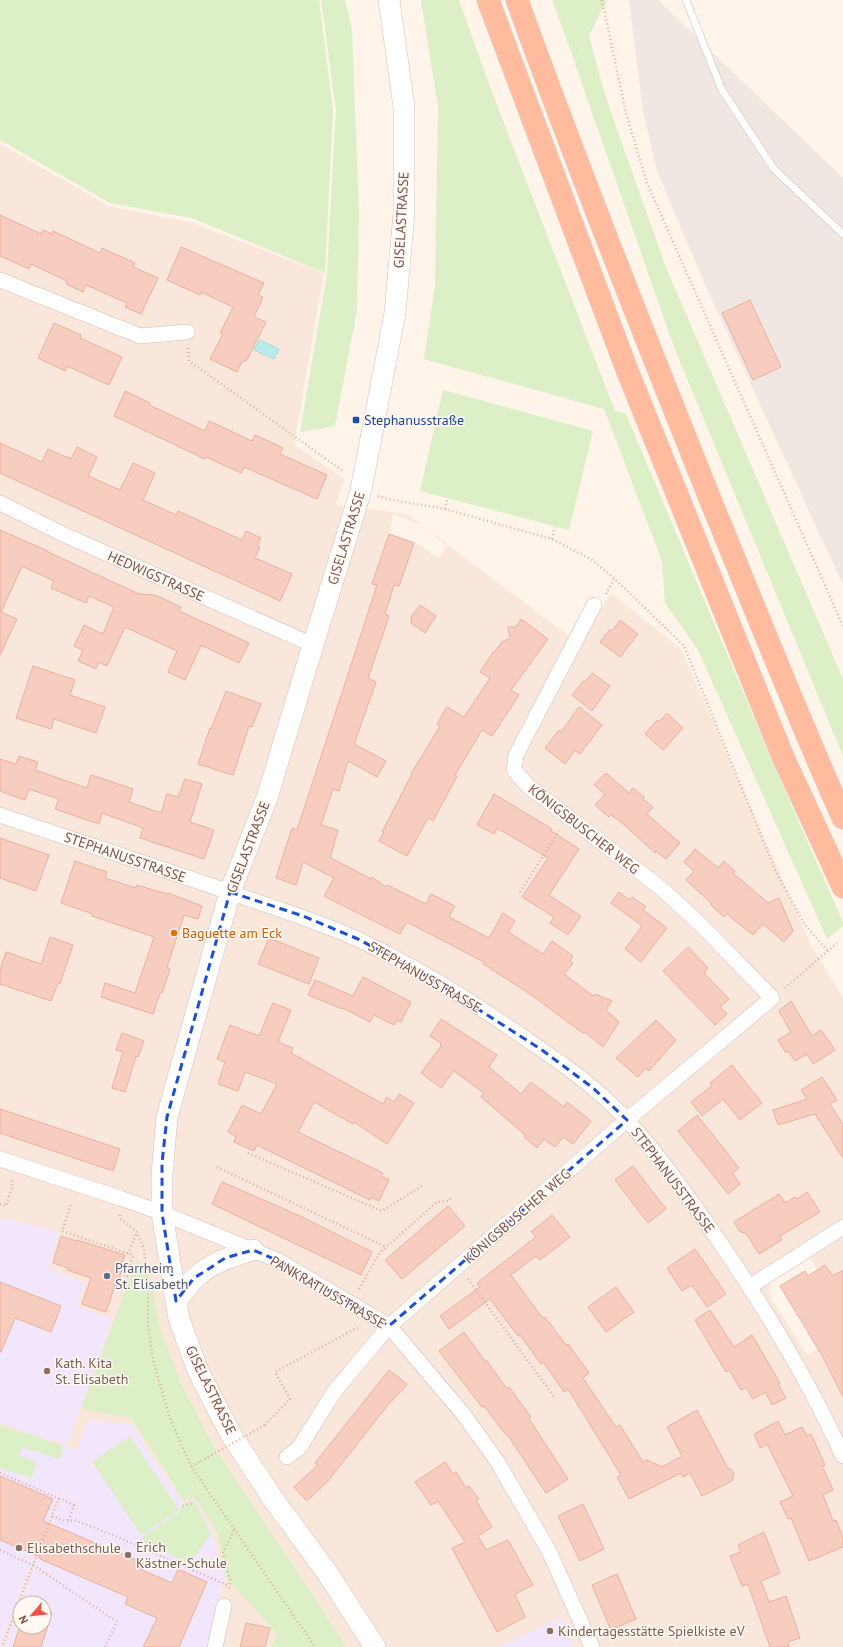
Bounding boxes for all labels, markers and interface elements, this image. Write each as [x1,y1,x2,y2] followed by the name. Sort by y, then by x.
[389,171,413,269] street label: GISELASTRASSE
[364,411,464,429] place label: Stephanusstraße
[351,415,361,425] marker: Stephanusstraße
[323,489,369,587] street label: GISELASTRASSE
[105,547,207,605] street label: HEDWIGSTRASSE
[525,780,643,878] street label: KÖNIGSBUSCHER WEG
[222,799,274,895] street label: GISELASTRASSE
[62,828,188,886] street label: STEPHANUSSTRASSE
[182,924,282,942] place label: Baguette am Eck
[169,928,179,938] marker: Baguette am Eck
[365,937,485,1017] street label: STEPHANUSSTRASSE
[627,1124,719,1236] street label: STEPHANUSSTRASSE
[460,1165,574,1267] street label: KÖNIGSBUSCHER WEG
[267,1252,389,1332] street label: PANKRATIUSSTRASSE
[115,1259,188,1293] place label: Pfarrheim St. Elisabeth
[102,1271,112,1281] marker: Pfarrheim St. Elisabeth
[182,1343,240,1437] street label: GISELASTRASSE
[55,1354,128,1388] place label: Kath. Kita St. Elisabeth
[42,1366,52,1376] marker: Kath. Kita St. Elisabeth
[136,1538,227,1572] place label: Erich Kästner-Schule
[27,1539,121,1557] place label: Elisabethschule
[14,1543,24,1553] marker: Elisabethschule
[123,1550,133,1560] marker: Erich Kästner-Schule
[12,1595,52,1635] north arrow
[15,1613,31,1626] text: N
[558,1622,745,1640] place label: Kindertagesstätte Spielkiste eV
[545,1626,555,1636] marker: Kindertagesstätte Spielkiste eV

